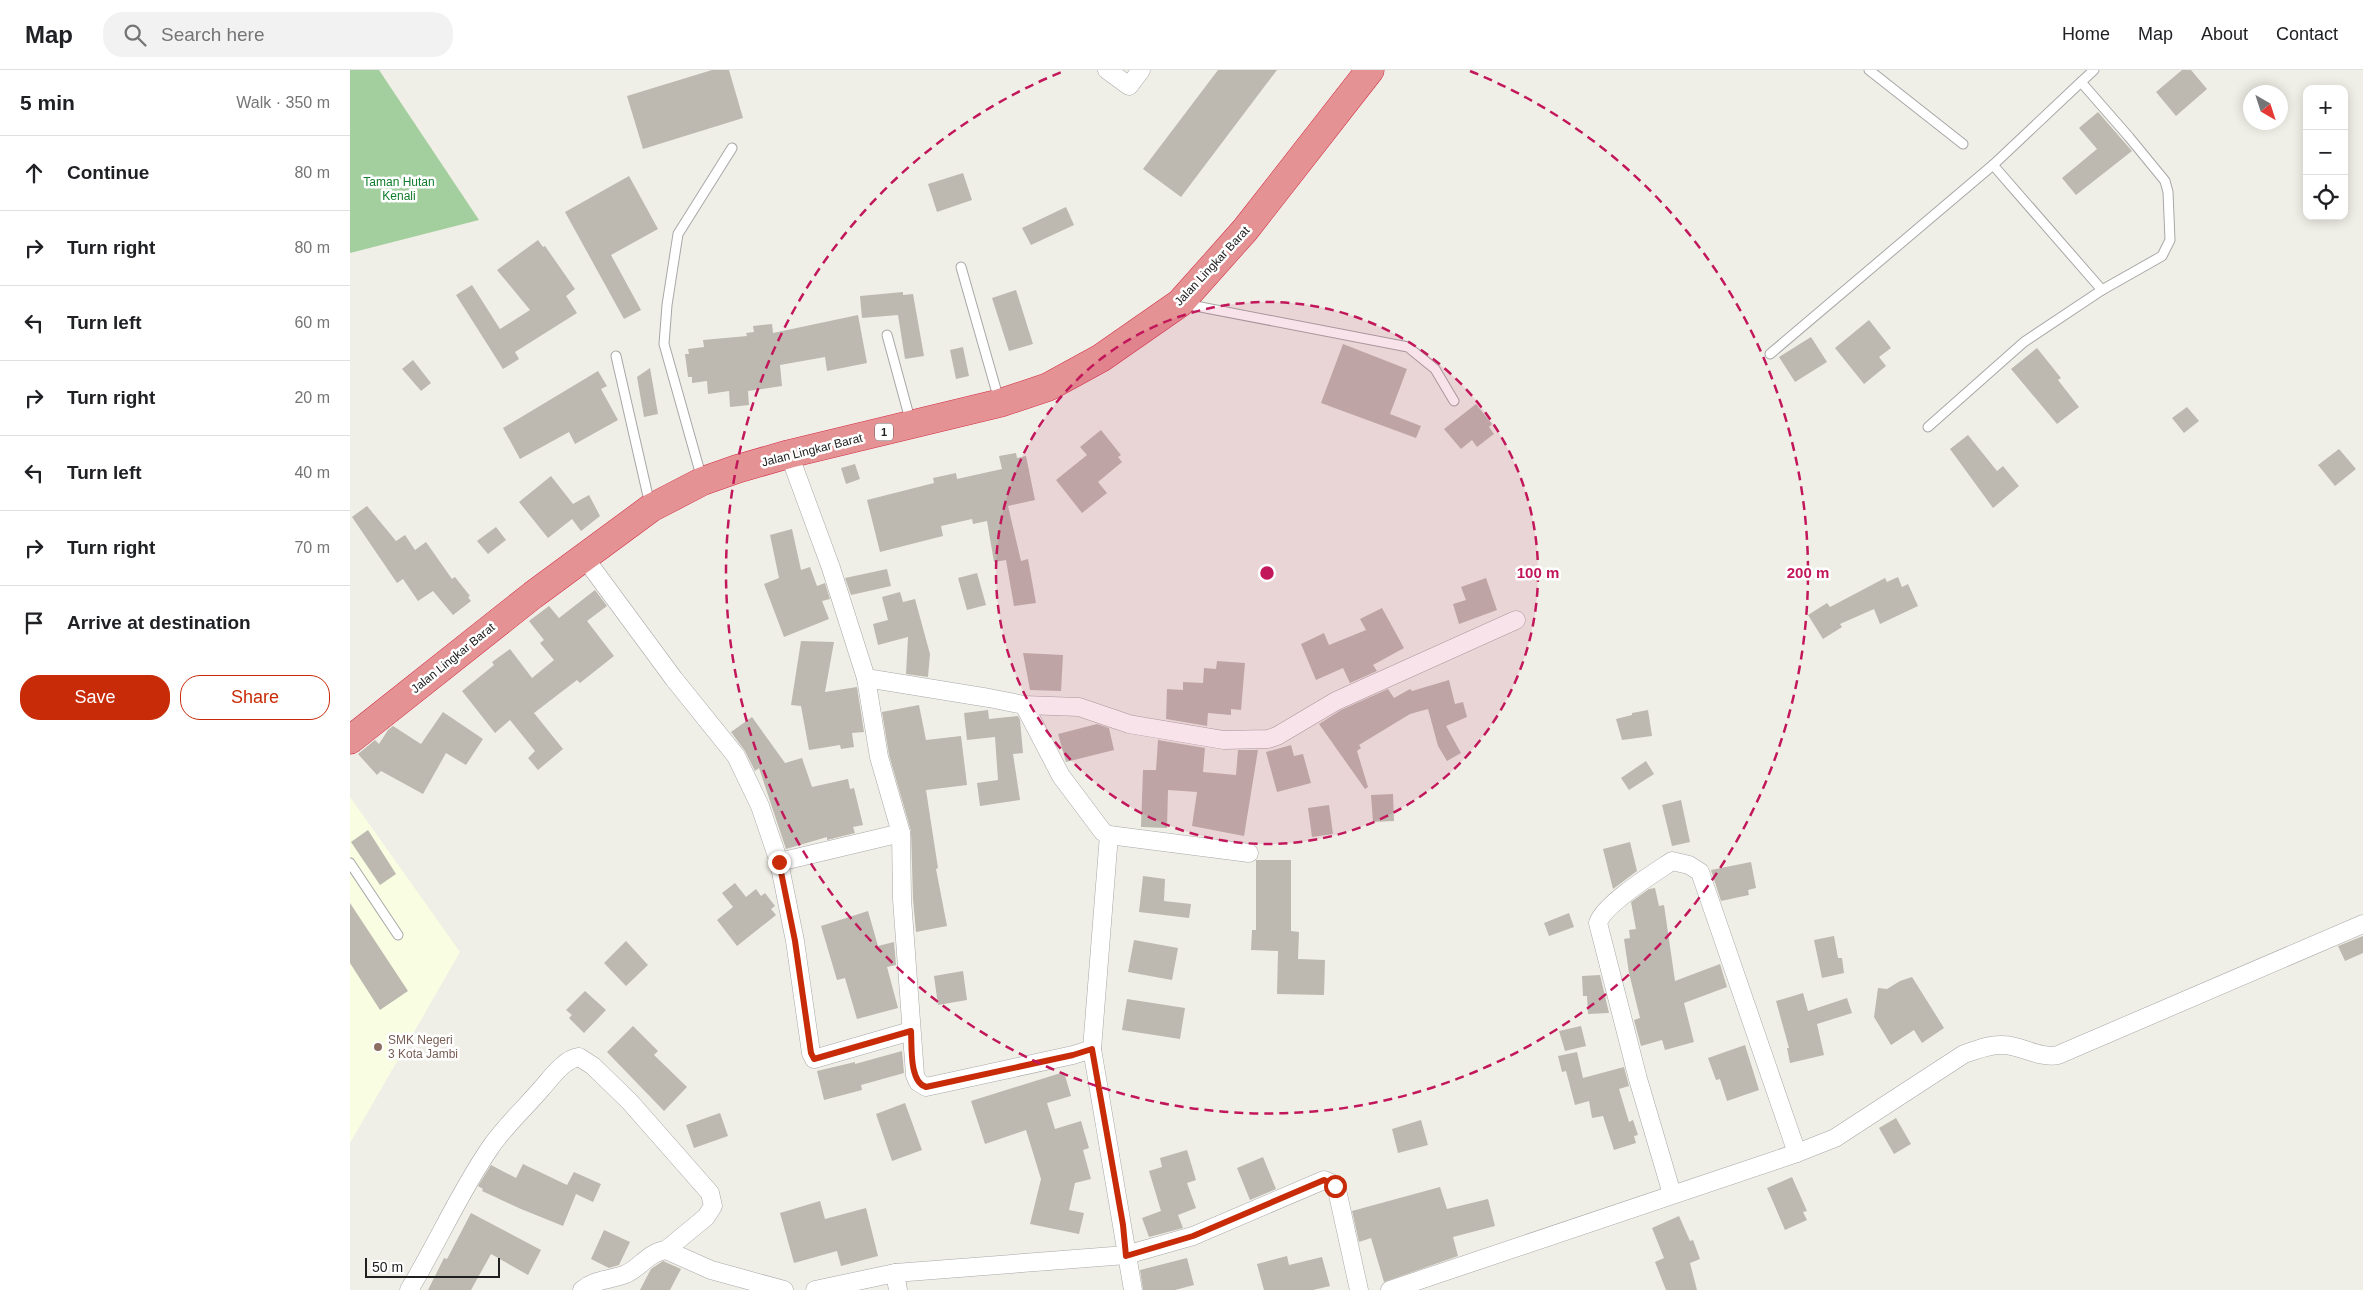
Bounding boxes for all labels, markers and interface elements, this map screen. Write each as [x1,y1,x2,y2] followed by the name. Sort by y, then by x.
[103,12,453,57] search box
[25,21,73,48] text: Map
[121,21,149,49] icon: search
[161,24,265,45] text: Search here
[2062,24,2110,44] text: Home
[2138,24,2173,44] text: Map
[2201,24,2248,44] text: About
[2276,24,2338,44] text: Contact
[2243,85,2288,130] north arrow
[2303,85,2348,220] map controls
[2303,85,2348,130] button: +
[20,91,75,114] text: 5 min
[236,94,330,111] text: Walk · 350 m
[2303,130,2348,175] button: −
[20,159,48,187] icon: ahead
[67,162,149,183] text: Continue
[294,164,330,181] text: 80 m
[363,175,435,203] park label: Taman Hutan Kenali
[2303,175,2348,220] button: locate
[1172,223,1253,309] street label: Jalan Lingkar Barat
[20,234,48,262] icon: right
[67,237,155,258] text: Turn right
[294,239,330,256] text: 80 m
[20,309,48,337] icon: left
[67,312,142,333] text: Turn left
[294,314,330,331] text: 60 m
[20,384,48,412] icon: right
[67,387,155,408] text: Turn right
[294,389,330,406] text: 20 m
[875,424,893,441] road number: 1
[760,431,864,469] street label: Jalan Lingkar Barat
[20,459,48,487] icon: left
[67,462,142,483] text: Turn left
[294,464,330,481] text: 40 m
[20,534,48,562] icon: right
[67,537,155,558] text: Turn right
[294,539,330,556] text: 70 m
[1258,564,1276,582] centre of rings
[1517,564,1559,581] text: 100 m
[1787,564,1829,581] text: 200 m
[20,609,48,637] icon: arrive
[67,612,251,633] text: Arrive at destination
[408,620,498,696] street label: Jalan Lingkar Barat
[20,675,170,720] button: Save
[180,675,330,720] button: Share
[768,851,791,874] route end
[388,1033,458,1061] place label: SMK Negeri 3 Kota Jambi
[372,1041,384,1053] marker: SMK Negeri 3 Kota Jambi
[1324,1175,1347,1198] route start
[365,1255,500,1278] scale bar
[372,1259,403,1275] text: 50 m

